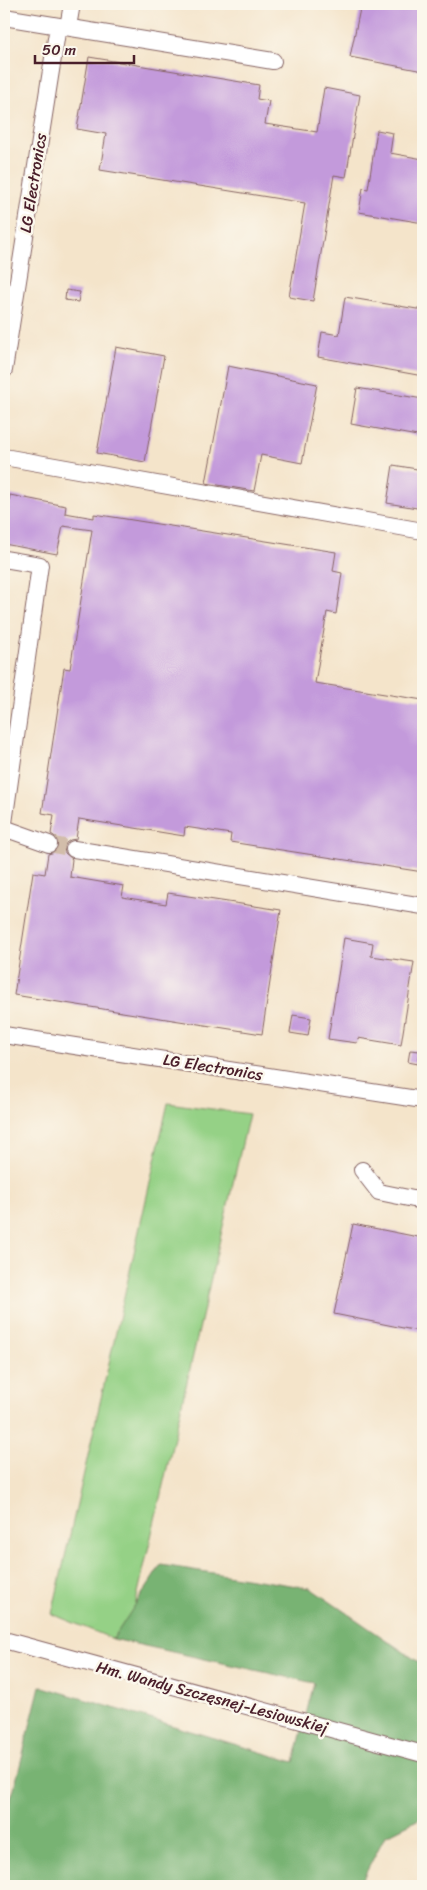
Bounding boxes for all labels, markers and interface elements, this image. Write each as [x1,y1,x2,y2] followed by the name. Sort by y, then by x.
[35,32,134,64] scale bar
[42,37,77,63] text: 50 m
[11,130,55,235] street label: LG Electronics
[161,1045,266,1089] street label: LG Electronics
[93,1652,332,1742] street label: Hm. Wandy Szczęsnej-Lesiowskiej

